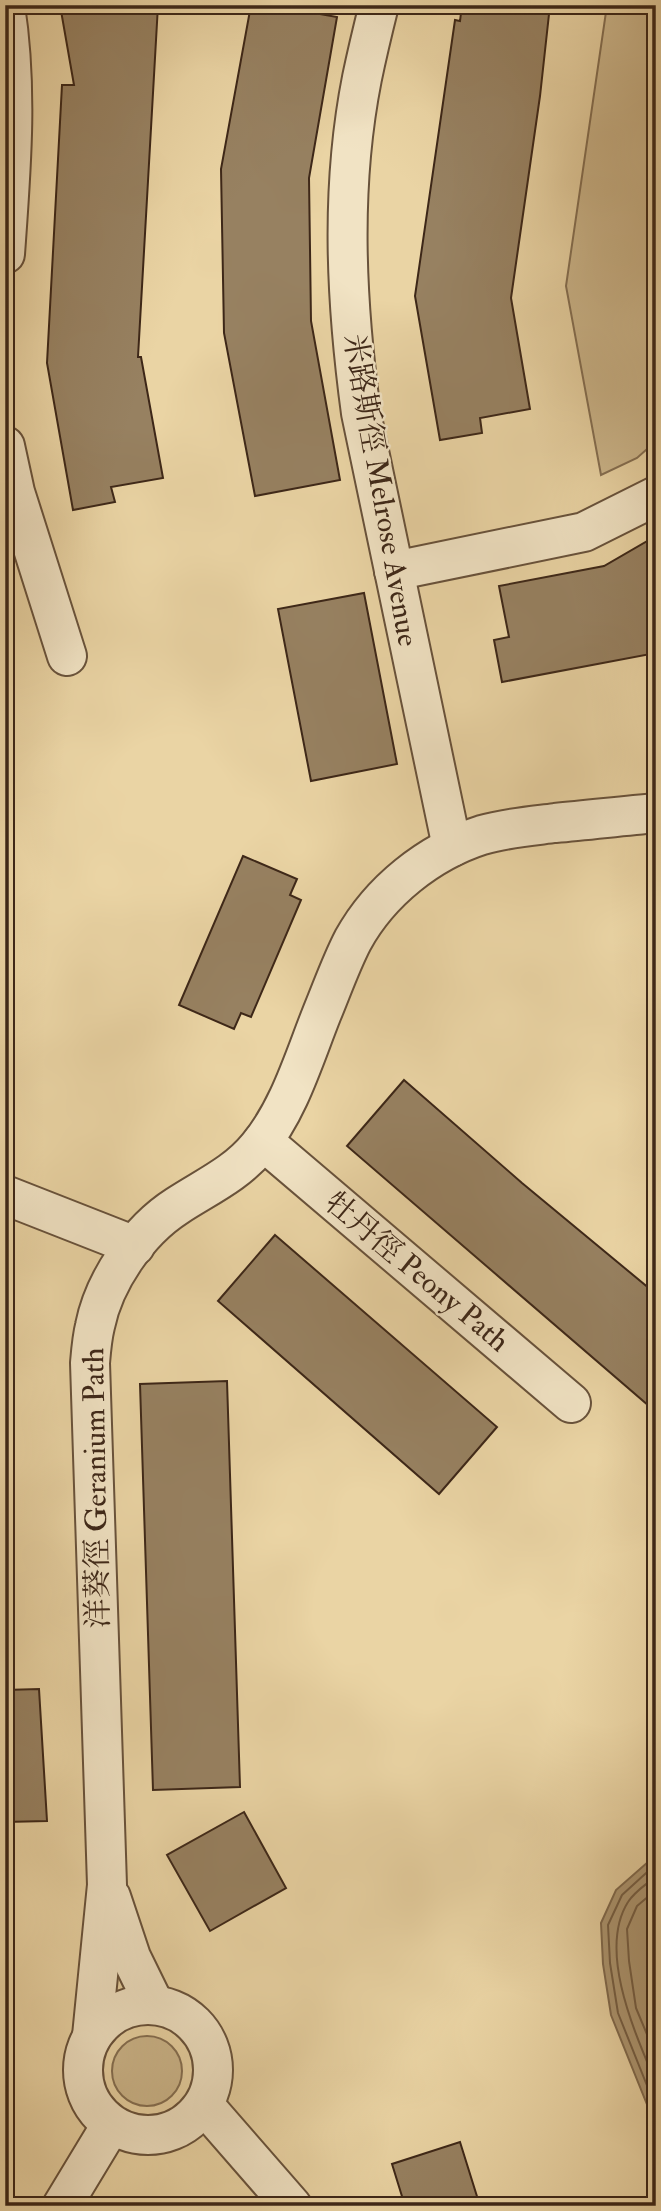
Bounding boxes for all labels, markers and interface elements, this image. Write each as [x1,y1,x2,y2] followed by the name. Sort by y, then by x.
[335,331,427,649] street label: 米路斯徑 Melrose Avenue
[317,1184,517,1360] street label: 牡丹徑 Peony Path
[75,1347,117,1629] street label: 洋葵徑 Geranium Path

